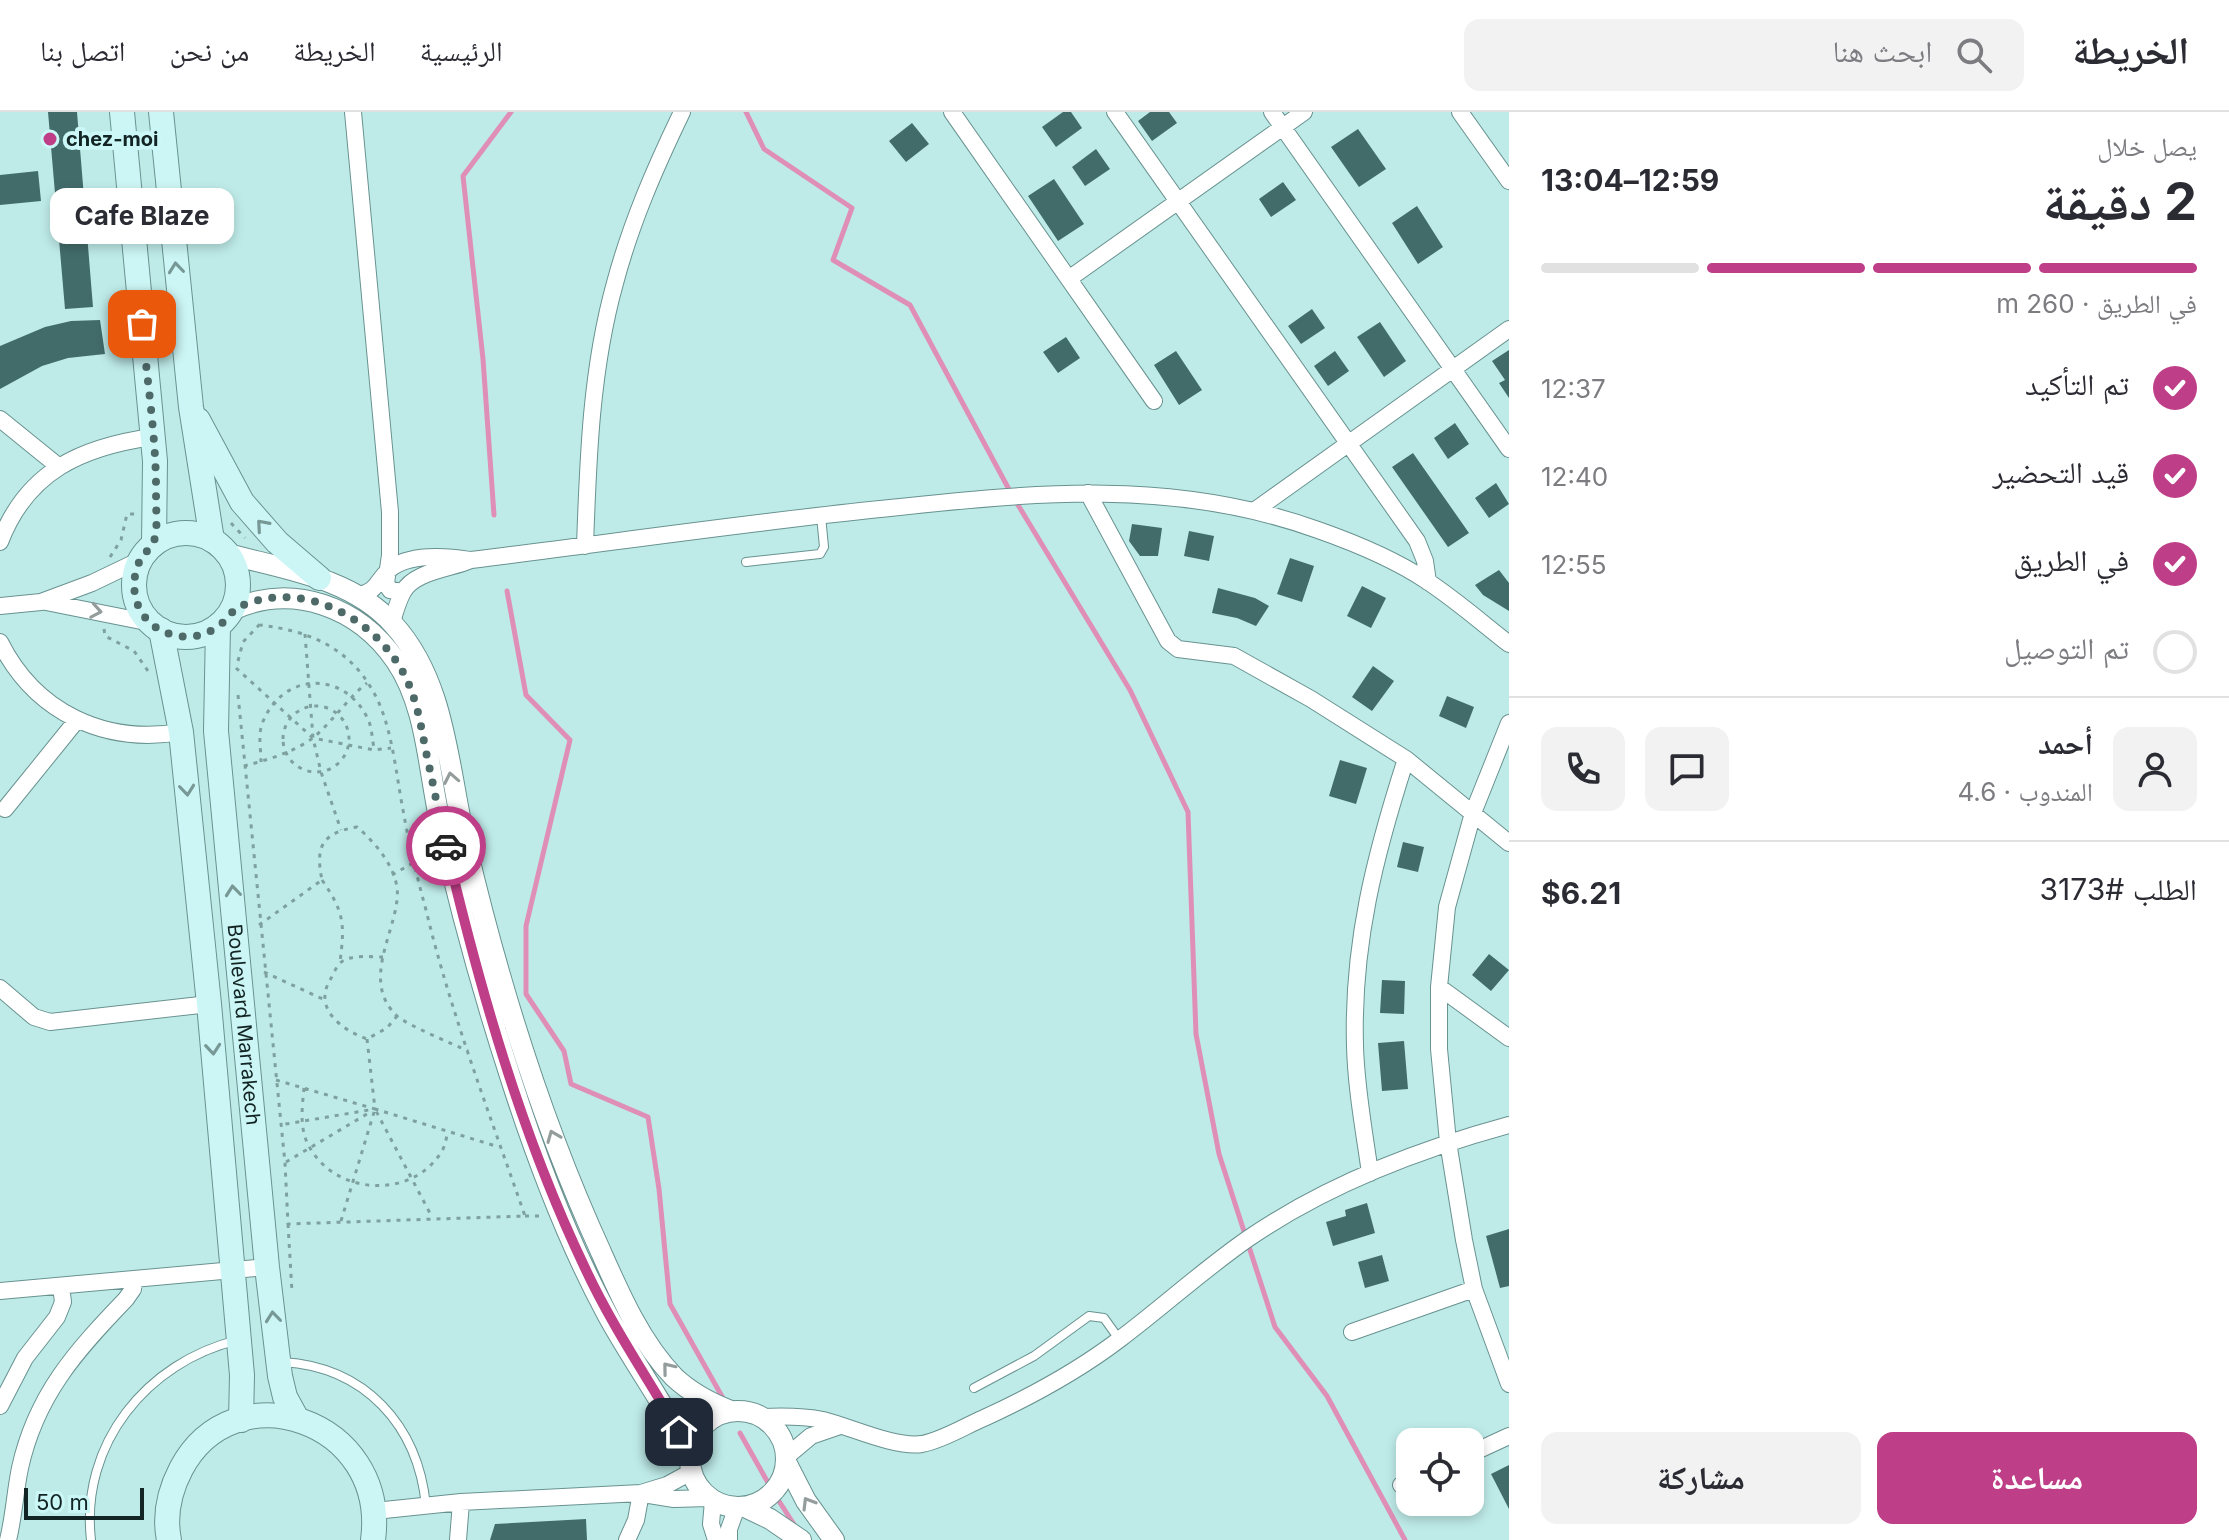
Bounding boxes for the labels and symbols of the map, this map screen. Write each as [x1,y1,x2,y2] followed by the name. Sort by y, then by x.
[66,127,158,151] place label: chez-moi
[41,130,59,148] marker: chez-moi
[50,188,234,244] callout: Cafe Blaze
[167,261,184,274] one-way arrow
[108,290,176,358] pin
[257,519,272,534] one-way arrow
[90,601,103,618] one-way arrow
[443,772,460,786] one-way arrow
[178,784,195,797] one-way arrow
[406,806,486,886] courier
[224,884,241,897] one-way arrow
[222,923,265,1126] street label: Boulevard Marrakech
[204,1043,221,1056] one-way arrow
[546,1130,562,1144] one-way arrow
[265,1311,282,1324] one-way arrow
[663,1362,677,1377] one-way arrow
[645,1398,713,1466] pin
[24,1484,144,1520] scale bar
[802,1497,817,1512] one-way arrow

